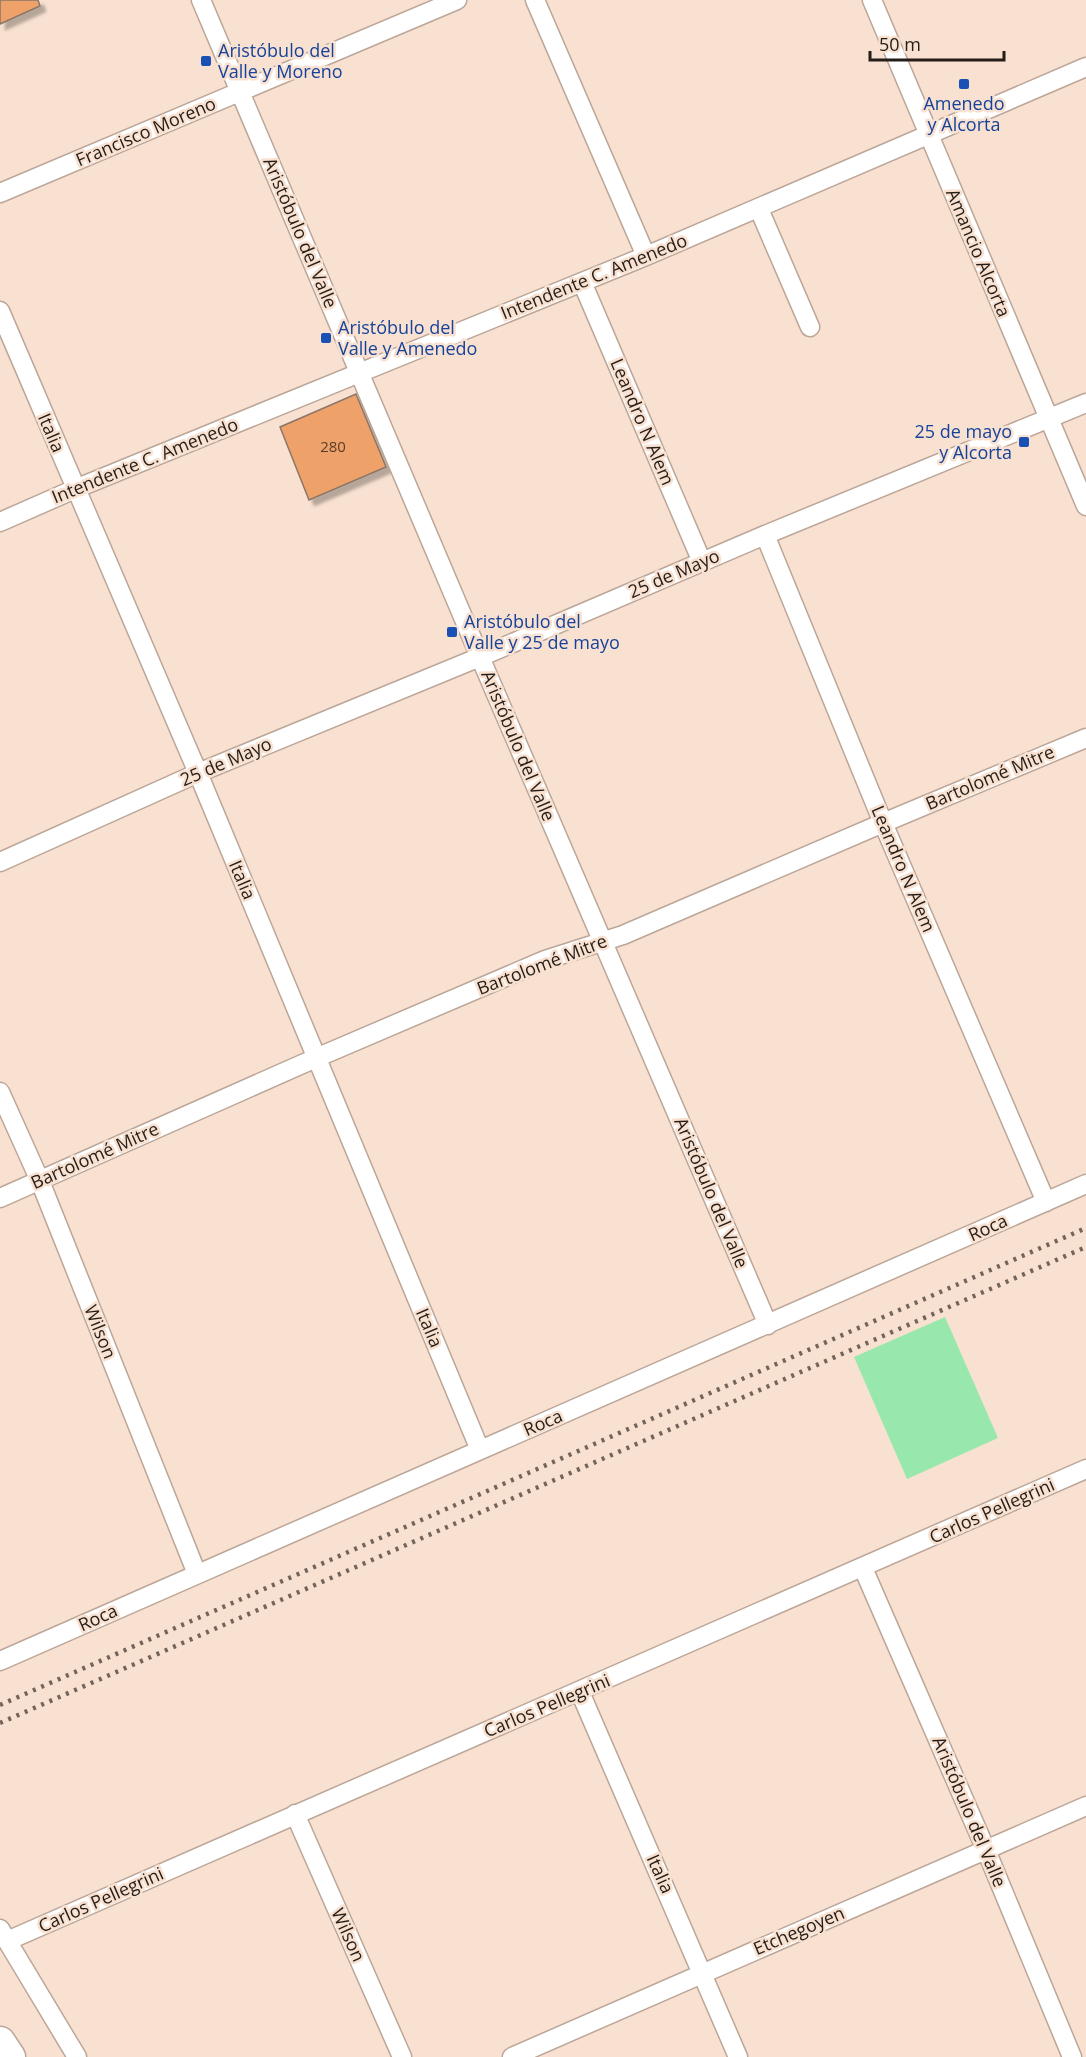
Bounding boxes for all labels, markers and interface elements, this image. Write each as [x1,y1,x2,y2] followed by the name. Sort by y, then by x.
[870,24,1004,62] scale bar
[879,32,921,56] text: 50 m
[218,38,343,83] place label: Aristóbulo del Valle y Moreno
[199,54,213,68] marker: Aristóbulo del Valle y Moreno
[957,77,971,91] marker: Amenedo y Alcorta
[72,91,219,171] street label: Francisco Moreno
[923,91,1005,136] place label: Amenedo y Alcorta
[258,154,344,312] street label: Aristóbulo del Valle
[941,185,1017,320] street label: Amancio Alcorta
[497,228,690,324] street label: Intendente C. Amenedo
[338,315,477,360] place label: Aristóbulo del Valle y Amenedo
[319,331,333,345] marker: Aristóbulo del Valle y Amenedo
[605,355,680,489] street label: Leandro N Alem
[33,409,71,456] street label: Italia
[48,412,241,508] street label: Intendente C. Amenedo
[914,419,1012,464] place label: 25 de mayo y Alcorta
[1017,435,1031,449] marker: 25 de mayo y Alcorta
[320,436,346,456] house number: 280
[624,543,723,603] street label: 25 de Mayo
[464,609,620,654] place label: Aristóbulo del Valle y 25 de mayo
[445,625,459,639] marker: Aristóbulo del Valle y 25 de mayo
[476,667,562,825] street label: Aristóbulo del Valle
[176,731,275,791] street label: 25 de Mayo
[922,739,1058,815] street label: Bartolomé Mitre
[866,802,941,936] street label: Leandro N Alem
[224,856,262,903] street label: Italia
[473,928,610,1000] street label: Bartolomé Mitre
[669,1114,755,1272] street label: Aristóbulo del Valle
[27,1116,162,1194] street label: Bartolomé Mitre
[964,1208,1011,1246] street label: Roca
[79,1301,123,1362] street label: Wilson
[411,1304,449,1351] street label: Italia
[519,1403,566,1441] street label: Roca
[925,1472,1058,1548] street label: Carlos Pellegrini
[74,1598,121,1636] street label: Roca
[480,1668,613,1742] street label: Carlos Pellegrini
[927,1733,1013,1891] street label: Aristóbulo del Valle
[642,1850,680,1897] street label: Italia
[34,1861,167,1937] street label: Carlos Pellegrini
[749,1900,848,1960] street label: Etchegoyen
[327,1904,371,1965] street label: Wilson

